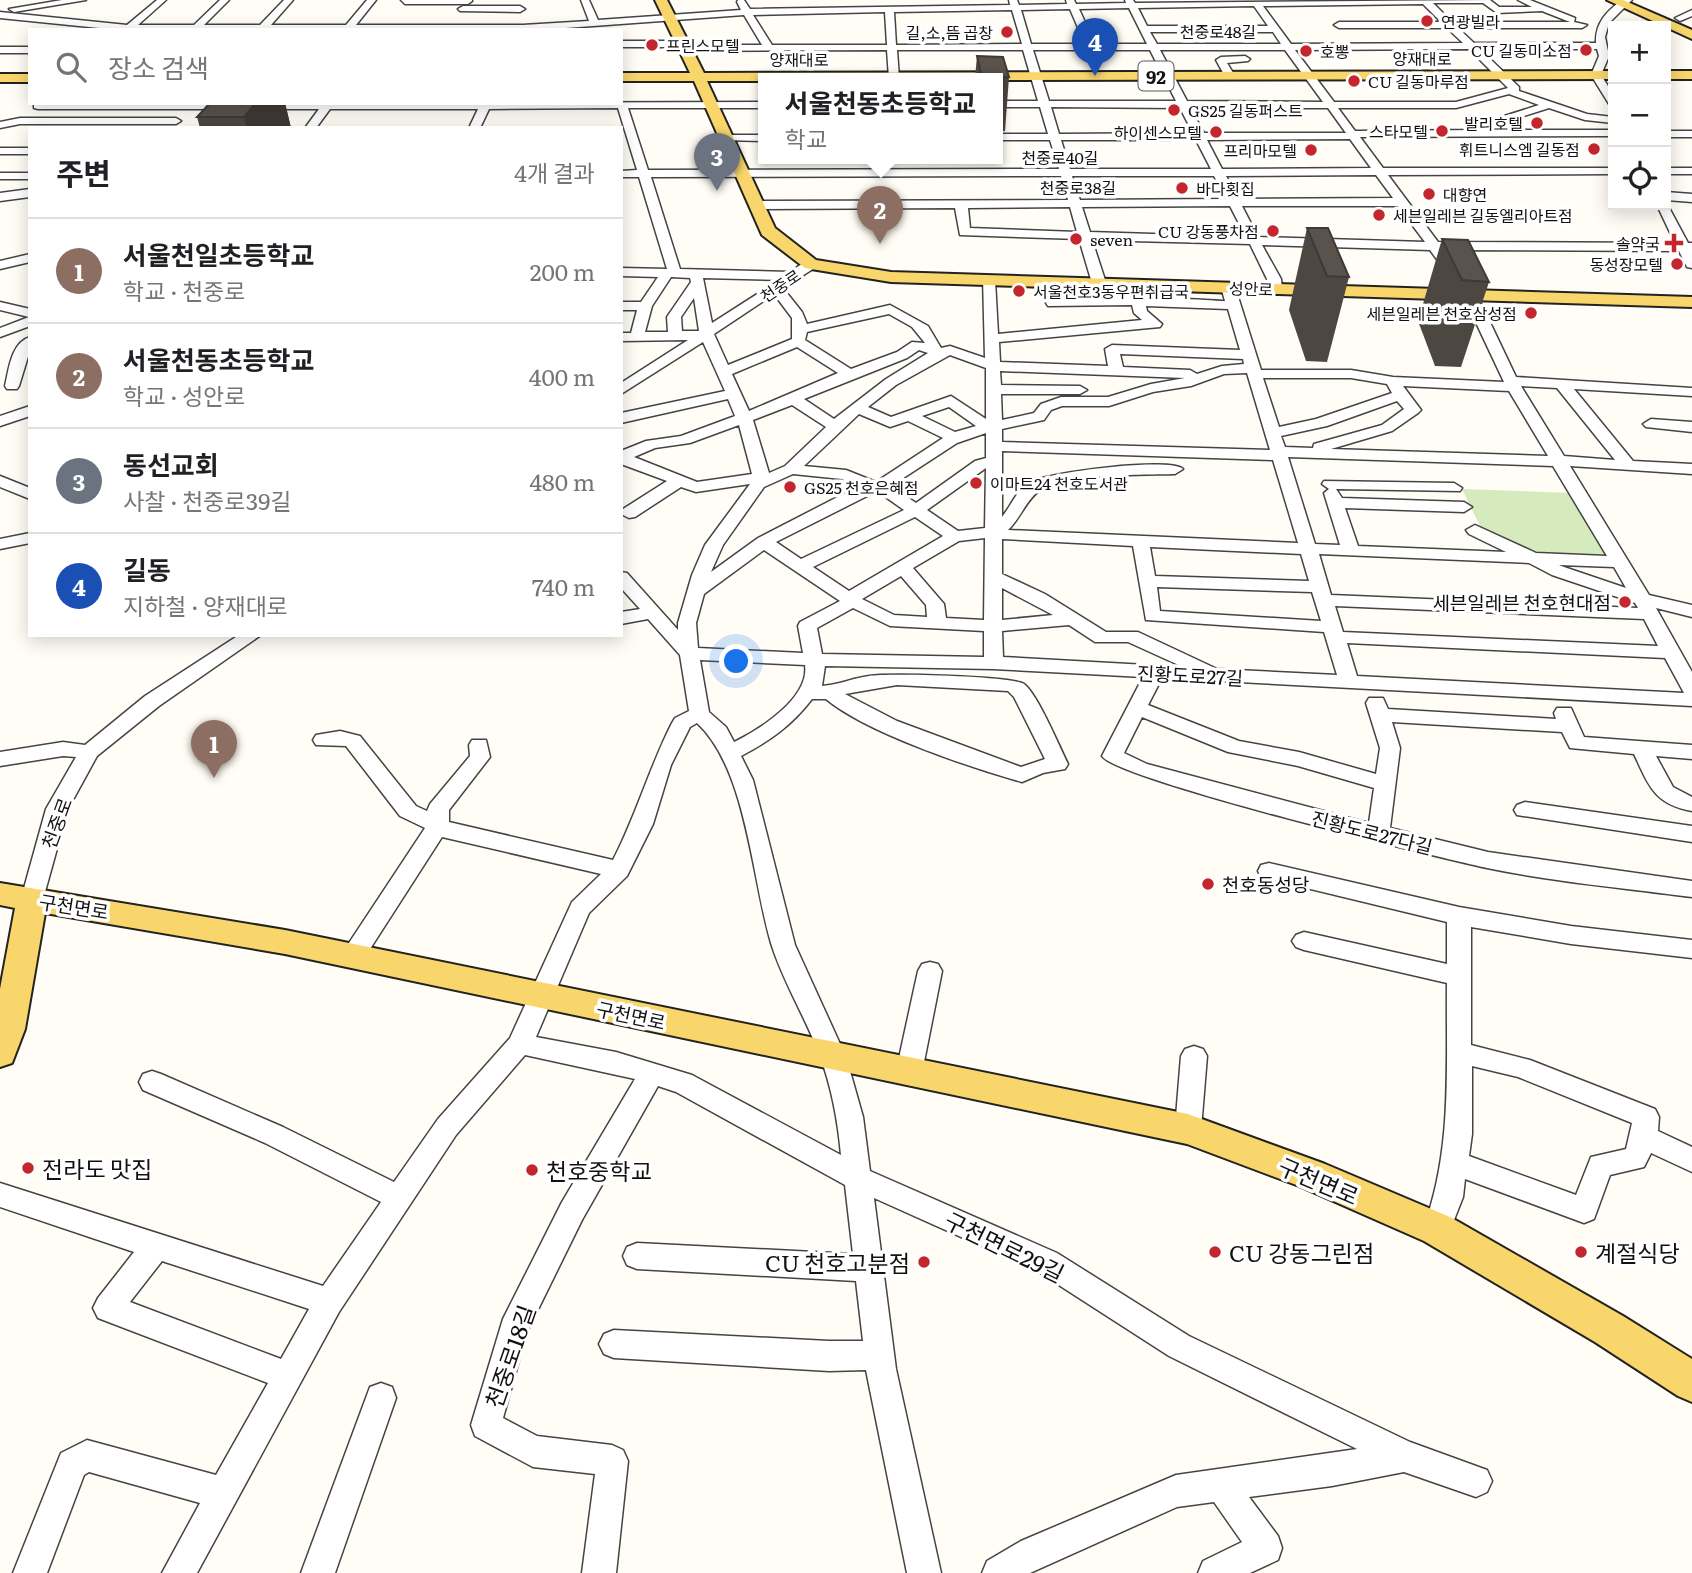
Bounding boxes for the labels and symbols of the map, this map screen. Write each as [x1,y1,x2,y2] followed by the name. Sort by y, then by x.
[1441,9,1500,33] place label: 연광빌라
[1419,13,1435,29] marker: 연광빌라
[1072,18,1118,76] pin: 4
[1180,19,1256,43] street label: 천중로48길
[906,20,993,44] place label: 길,소,뜸 곱창
[999,24,1015,40] marker: 길,소,뜸 곱창
[666,33,740,57] place label: 프린스모텔
[644,37,660,53] marker: 프린스모텔
[1471,38,1572,62] place label: CU 길동미소점
[1320,39,1349,63] place label: 호뽕
[1578,42,1594,58] marker: CU 길동미소점
[1298,43,1314,59] marker: 호뽕
[1393,46,1452,70] street label: 양재대로
[770,47,829,71] street label: 양재대로
[1138,62,1174,90] road number: 92
[1368,69,1469,93] place label: CU 길동마루점
[1346,73,1362,89] marker: CU 길동마루점
[1188,98,1303,122] place label: GS25 길동퍼스트
[1166,102,1182,118] marker: GS25 길동퍼스트
[1464,111,1523,135] place label: 발리호텔
[1529,115,1545,131] marker: 발리호텔
[1369,119,1428,143] place label: 스타모텔
[1114,120,1202,144] place label: 하이센스모텔
[1434,123,1450,139] marker: 스타모텔
[1208,124,1224,140] marker: 하이센스모텔
[694,133,740,191] pin: 3
[1459,137,1580,161] place label: 휘트니스엠 길동점
[1223,138,1297,162] place label: 프리마모텔
[1586,141,1602,157] marker: 휘트니스엠 길동점
[1303,142,1319,158] marker: 프리마모텔
[1022,145,1098,169] street label: 천중로40길
[1040,175,1116,199] street label: 천중로38길
[1196,176,1255,200] place label: 바다횟집
[1174,180,1190,196] marker: 바다횟집
[1443,182,1487,206] place label: 대향연
[857,186,903,244] pin: 2
[1421,186,1437,202] marker: 대향연
[1393,203,1573,227] place label: 세븐일레븐 길동엘리아트점
[1371,207,1387,223] marker: 세븐일레븐 길동엘리아트점
[1158,219,1259,243] place label: CU 강동풍차점
[1265,223,1281,239] marker: CU 강동풍차점
[1090,227,1134,251] place label: seven
[1068,231,1084,247] marker: seven
[1616,231,1660,255] place label: 솔약국
[1666,235,1682,251] marker: 솔약국
[1589,252,1663,276] place label: 동성장모텔
[1669,256,1685,272] marker: 동성장모텔
[755,263,805,307] street label: 천중로
[1229,275,1274,301] street label: 성안로
[1033,279,1189,303] place label: 서울천호3동우편취급국
[1011,283,1027,299] marker: 서울천호3동우편취급국
[1367,301,1517,325] place label: 세븐일레븐 천호삼성점
[1523,305,1539,321] marker: 세븐일레븐 천호삼성점
[990,471,1128,495] place label: 이마트24 천호도서관
[804,475,919,499] place label: GS25 천호은혜점
[968,475,984,491] marker: 이마트24 천호도서관
[782,479,798,495] marker: GS25 천호은혜점
[1432,588,1611,616] place label: 세븐일레븐 천호현대점
[1617,594,1633,610] marker: 세븐일레븐 천호현대점
[719,644,753,678] your location
[1136,658,1244,692] street label: 진황도로27길
[191,720,237,778] pin: 1
[34,794,78,852] street label: 천중로
[1308,803,1436,861] street label: 진황도로27다길
[1222,870,1309,898] place label: 천호동성당
[1200,876,1216,892] marker: 천호동성당
[37,887,111,925] street label: 구천면로
[594,994,668,1036] street label: 구천면로
[1273,1148,1365,1212] street label: 구천면로
[42,1151,152,1185] place label: 전라도 맛집
[546,1153,652,1187] place label: 천호중학교
[20,1160,36,1176] marker: 전라도 맛집
[524,1162,540,1178] marker: 천호중학교
[939,1202,1071,1290] street label: 구천면로29길
[1229,1235,1374,1269] place label: CU 강동그린점
[1595,1235,1680,1269] place label: 계절식당
[1207,1244,1223,1260] marker: CU 강동그린점
[1573,1244,1589,1260] marker: 계절식당
[765,1245,910,1279] place label: CU 천호고분점
[916,1254,932,1270] marker: CU 천호고분점
[476,1300,542,1412] street label: 천중로18길

